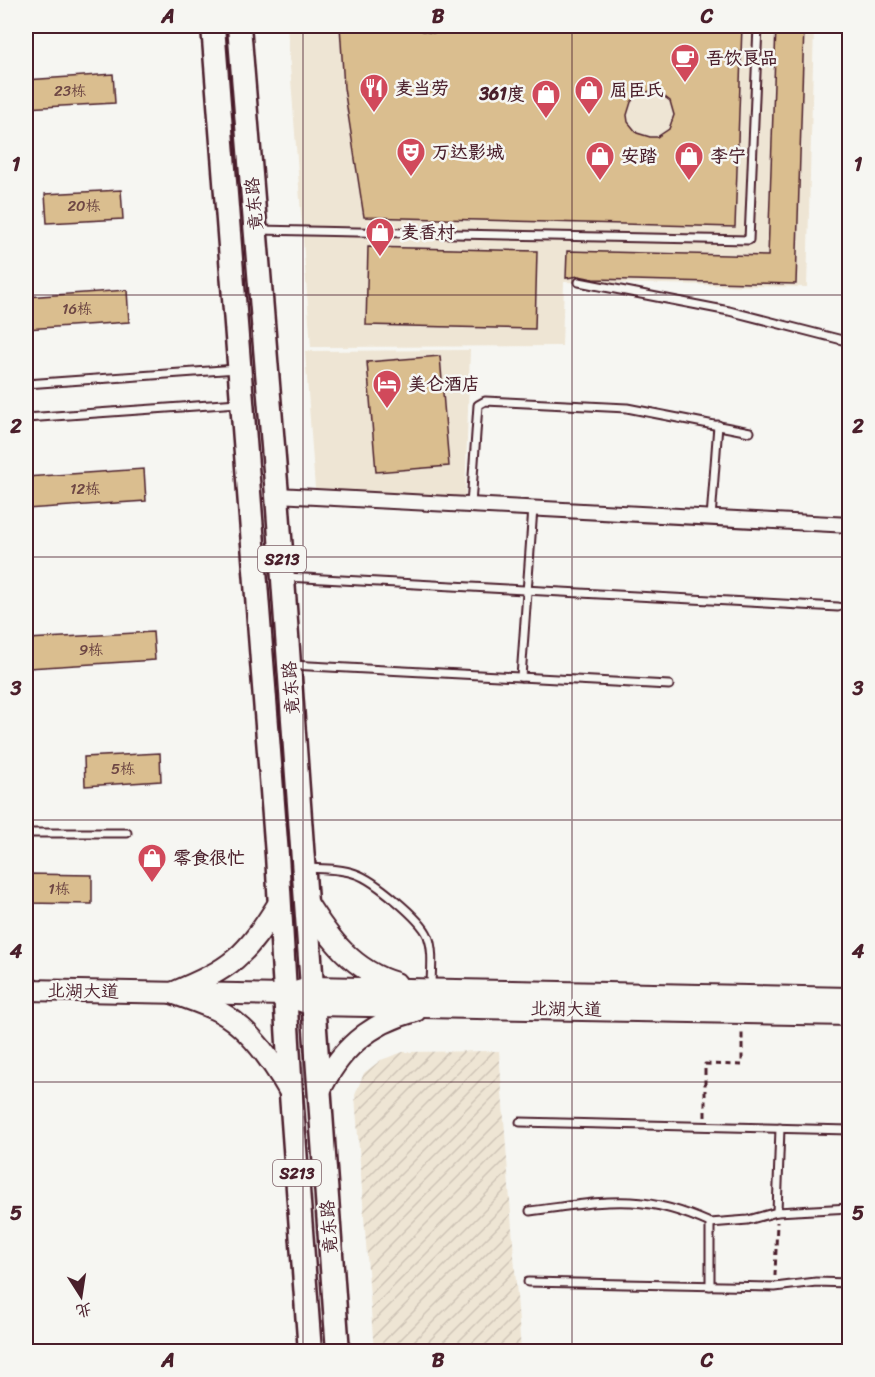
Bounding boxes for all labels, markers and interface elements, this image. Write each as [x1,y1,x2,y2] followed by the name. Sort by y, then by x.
[160,0,175,34] text: A
[432,0,445,34] text: B
[700,0,714,34] text: C
[669,42,701,84] cafe icon: 吾饮良品
[706,42,778,74] place label: 吾饮良品
[358,72,390,114] restaurant icon: 麦当劳
[395,72,449,104] place label: 麦当劳
[573,74,605,116] shop icon: 屈臣氏
[610,74,664,106] place label: 屈臣氏
[54,78,86,104] house number: 23栋
[478,78,525,110] place label: 361度
[530,78,562,120] shop icon: 361度
[395,136,427,178] theatre icon: 万达影城
[432,136,504,168] place label: 万达影城
[584,140,616,182] shop icon: 安踏
[621,140,657,172] place label: 安踏
[673,140,705,182] shop icon: 李宁
[710,140,746,172] place label: 李宁
[12,147,21,182] text: 1
[854,147,863,182] text: 1
[236,176,272,232] street label: 竟东路
[67,193,101,219] house number: 20栋
[364,216,396,258] shop icon: 麦香村
[401,216,455,248] place label: 麦香村
[62,296,92,322] house number: 16栋
[371,368,403,410] hotel icon: 美仑酒店
[408,368,480,400] place label: 美仑酒店
[9,409,22,444] text: 2
[851,409,864,444] text: 2
[70,476,100,502] house number: 12栋
[258,546,306,572] road number: S213
[79,637,103,663] house number: 9栋
[273,660,309,716] street label: 竟东路
[10,671,22,706] text: 3
[852,671,864,706] text: 3
[111,756,135,782] house number: 5栋
[136,842,168,884] shop icon: 零食很忙
[173,842,245,874] place label: 零食很忙
[48,876,70,902] house number: 1栋
[9,934,23,969] text: 4
[851,934,865,969] text: 4
[47,974,119,1008] street label: 北湖大道
[530,992,602,1026] street label: 北湖大道
[273,1160,321,1186] road number: S213
[10,1196,22,1231] text: 5
[852,1196,864,1231] text: 5
[311,1199,347,1255] street label: 竟东路
[51,1266,111,1326] north arrow
[73,1294,95,1326] text: 北
[160,1343,175,1377] text: A
[432,1343,445,1377] text: B
[700,1343,714,1377] text: C

